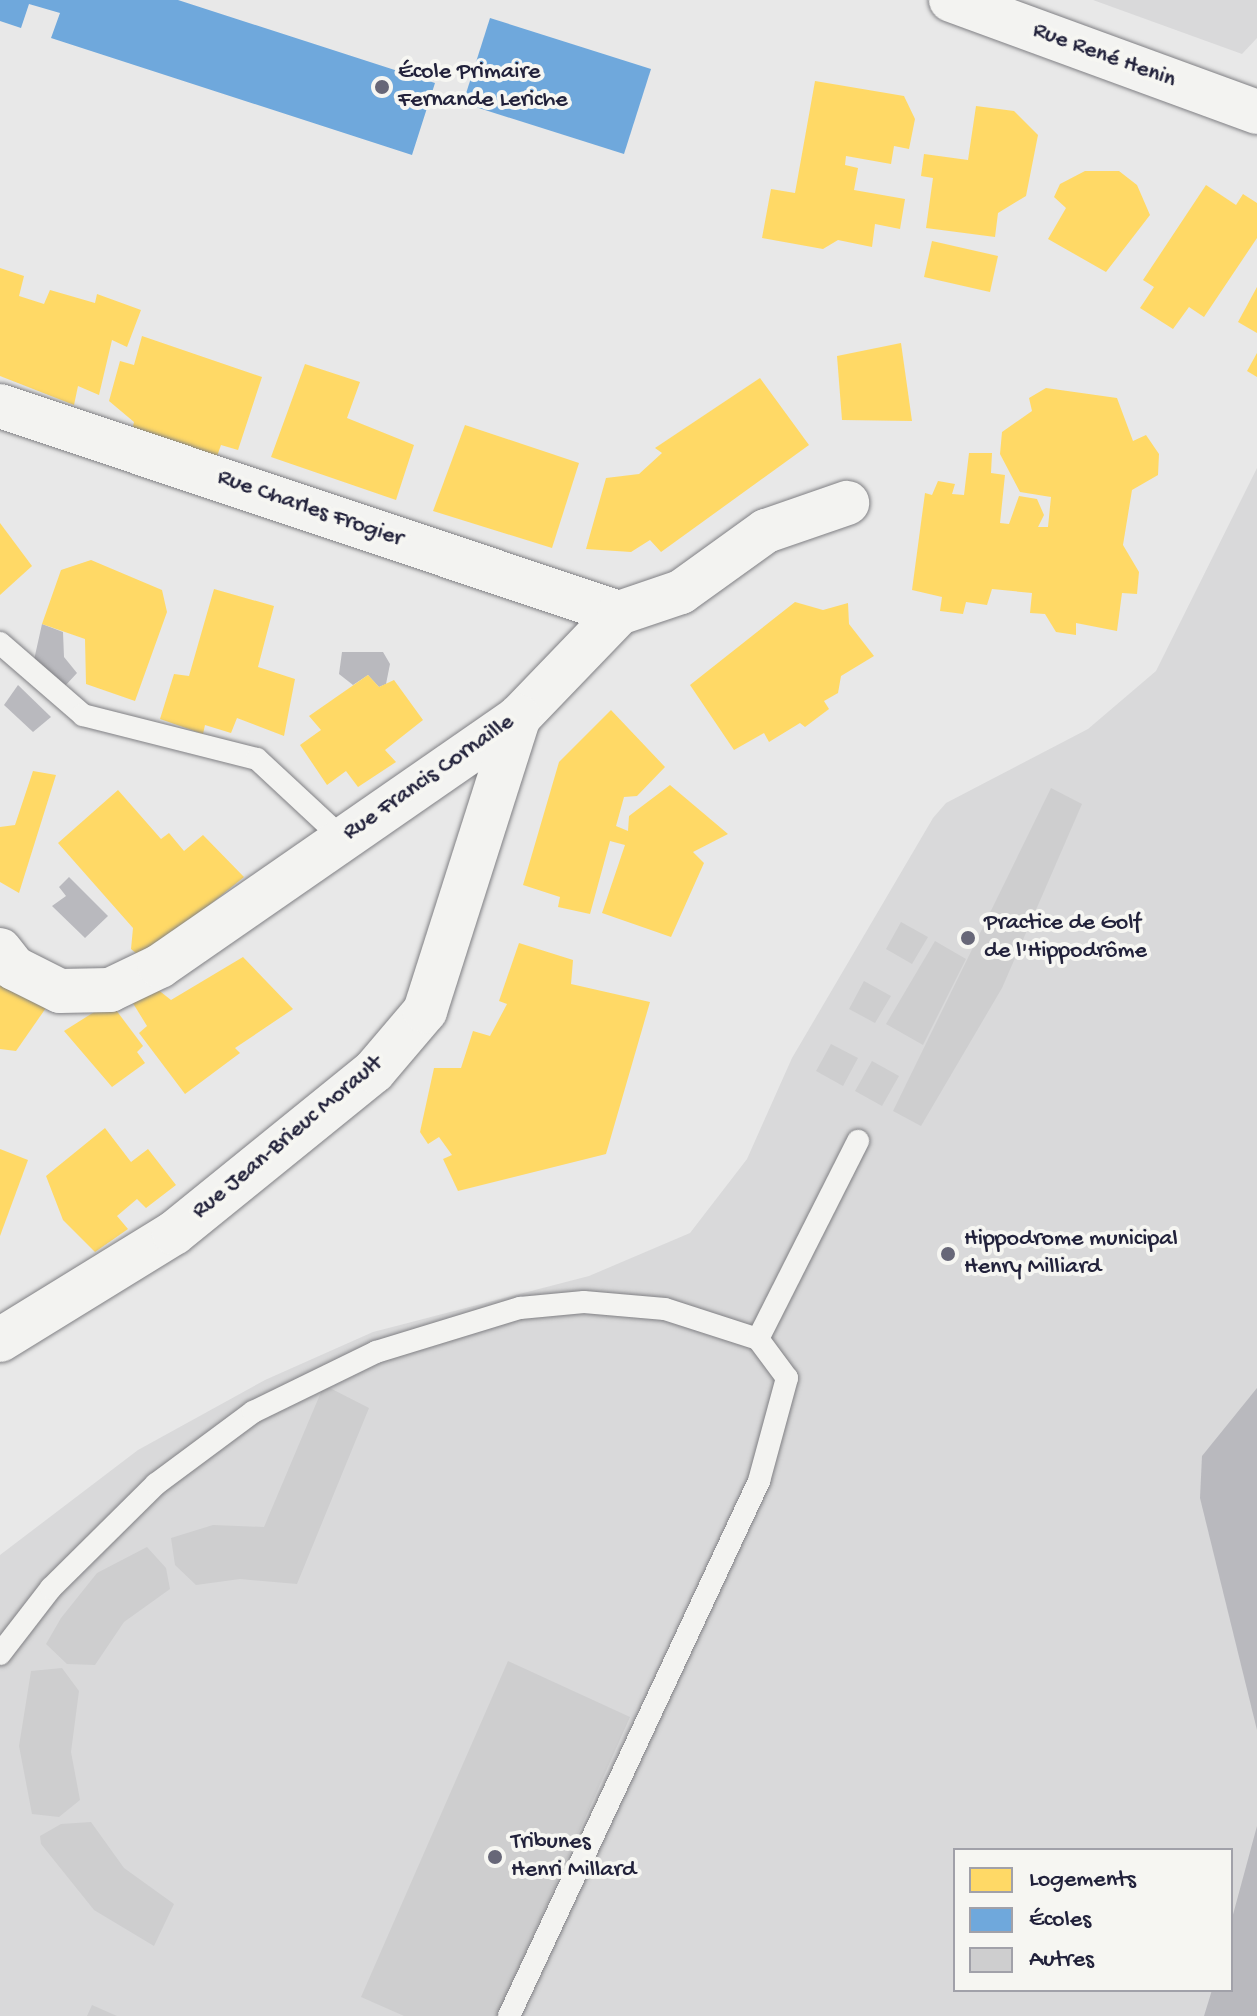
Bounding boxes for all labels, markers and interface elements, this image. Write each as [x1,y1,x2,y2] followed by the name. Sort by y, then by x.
[1028,17,1180,95] street label: Rue René Henin
[398,59,568,115] place label: École Primaire Fernande Leriche
[373,78,391,96] marker: École Primaire Fernande Leriche
[213,464,407,554] street label: Rue Charles Frogier
[338,708,520,848] street label: Rue Francis Cornaille
[984,910,1147,966] place label: Practice de Golf de l'Hippodrôme
[959,929,977,947] marker: Practice de Golf de l'Hippodrôme
[187,1050,389,1226] street label: Rue Jean-Brieuc Morault
[964,1226,1178,1282] place label: Hippodrome municipal Henry Milliard
[939,1245,957,1263] marker: Hippodrome municipal Henry Milliard
[511,1829,636,1885] place label: Tribunes Henri Millard
[486,1848,504,1866] marker: Tribunes Henri Millard
[953,1848,1233,1992] legend
[1029,1866,1136,1895] text: Logements
[1029,1906,1091,1935] text: Écoles
[1029,1946,1094,1975] text: Autres

